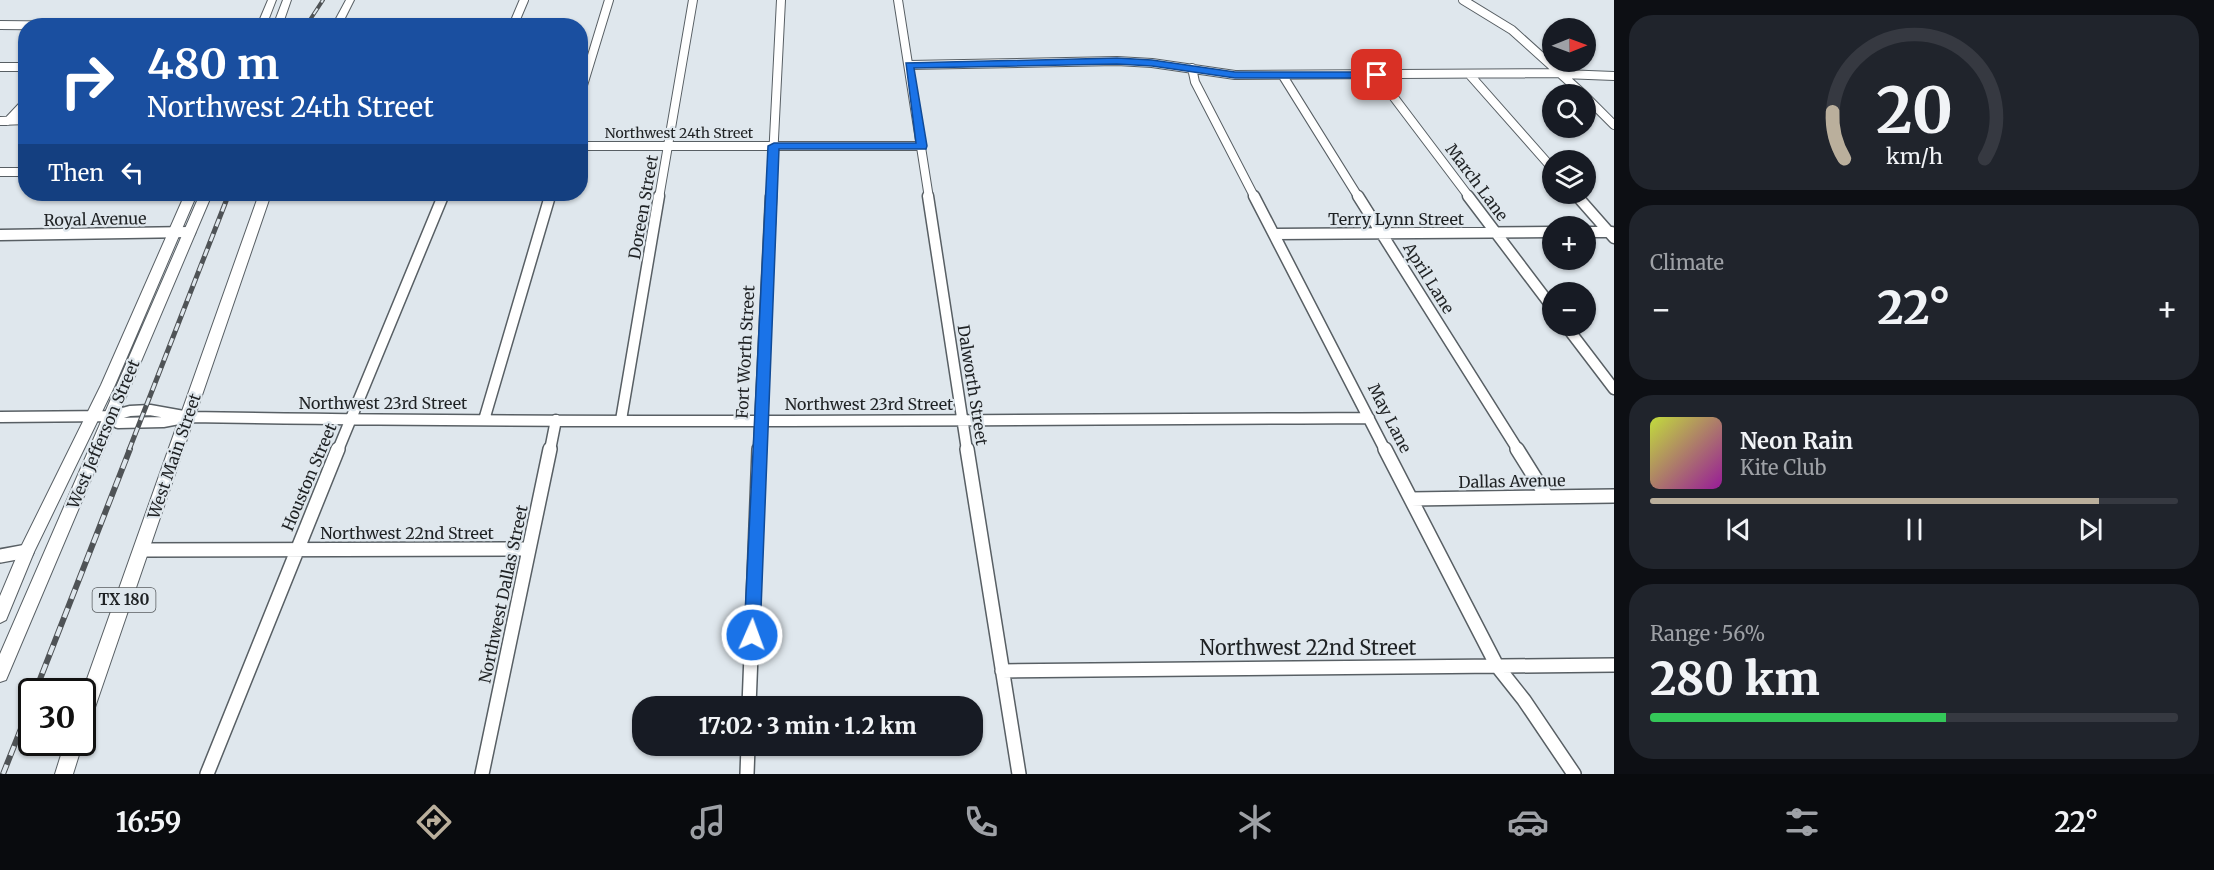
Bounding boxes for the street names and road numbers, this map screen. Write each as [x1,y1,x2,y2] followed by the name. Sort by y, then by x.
[605,124,754,142] street label: Northwest 24th Street
[1442,140,1512,224] street label: March Lane
[624,153,662,261] street label: Doreen Street
[43,208,147,230] street label: Royal Avenue
[1328,209,1465,229] street label: Terry Lynn Street
[1399,238,1459,317] street label: April Lane
[732,284,759,419] street label: Fort Worth Street
[954,323,993,447] street label: Dalworth Street
[62,356,144,513] street label: West Jefferson Street
[1364,380,1416,456] street label: May Lane
[143,390,205,522] street label: West Main Street
[299,393,468,413] street label: Northwest 23rd Street
[785,394,954,414] street label: Northwest 23rd Street
[277,419,341,534] street label: Houston Street
[1458,470,1566,492] street label: Dallas Avenue
[474,502,532,685] street label: Northwest Dallas Street
[320,523,494,543] street label: Northwest 22nd Street
[92,588,156,612] road number: TX 180
[1200,635,1417,660] street label: Northwest 22nd Street

